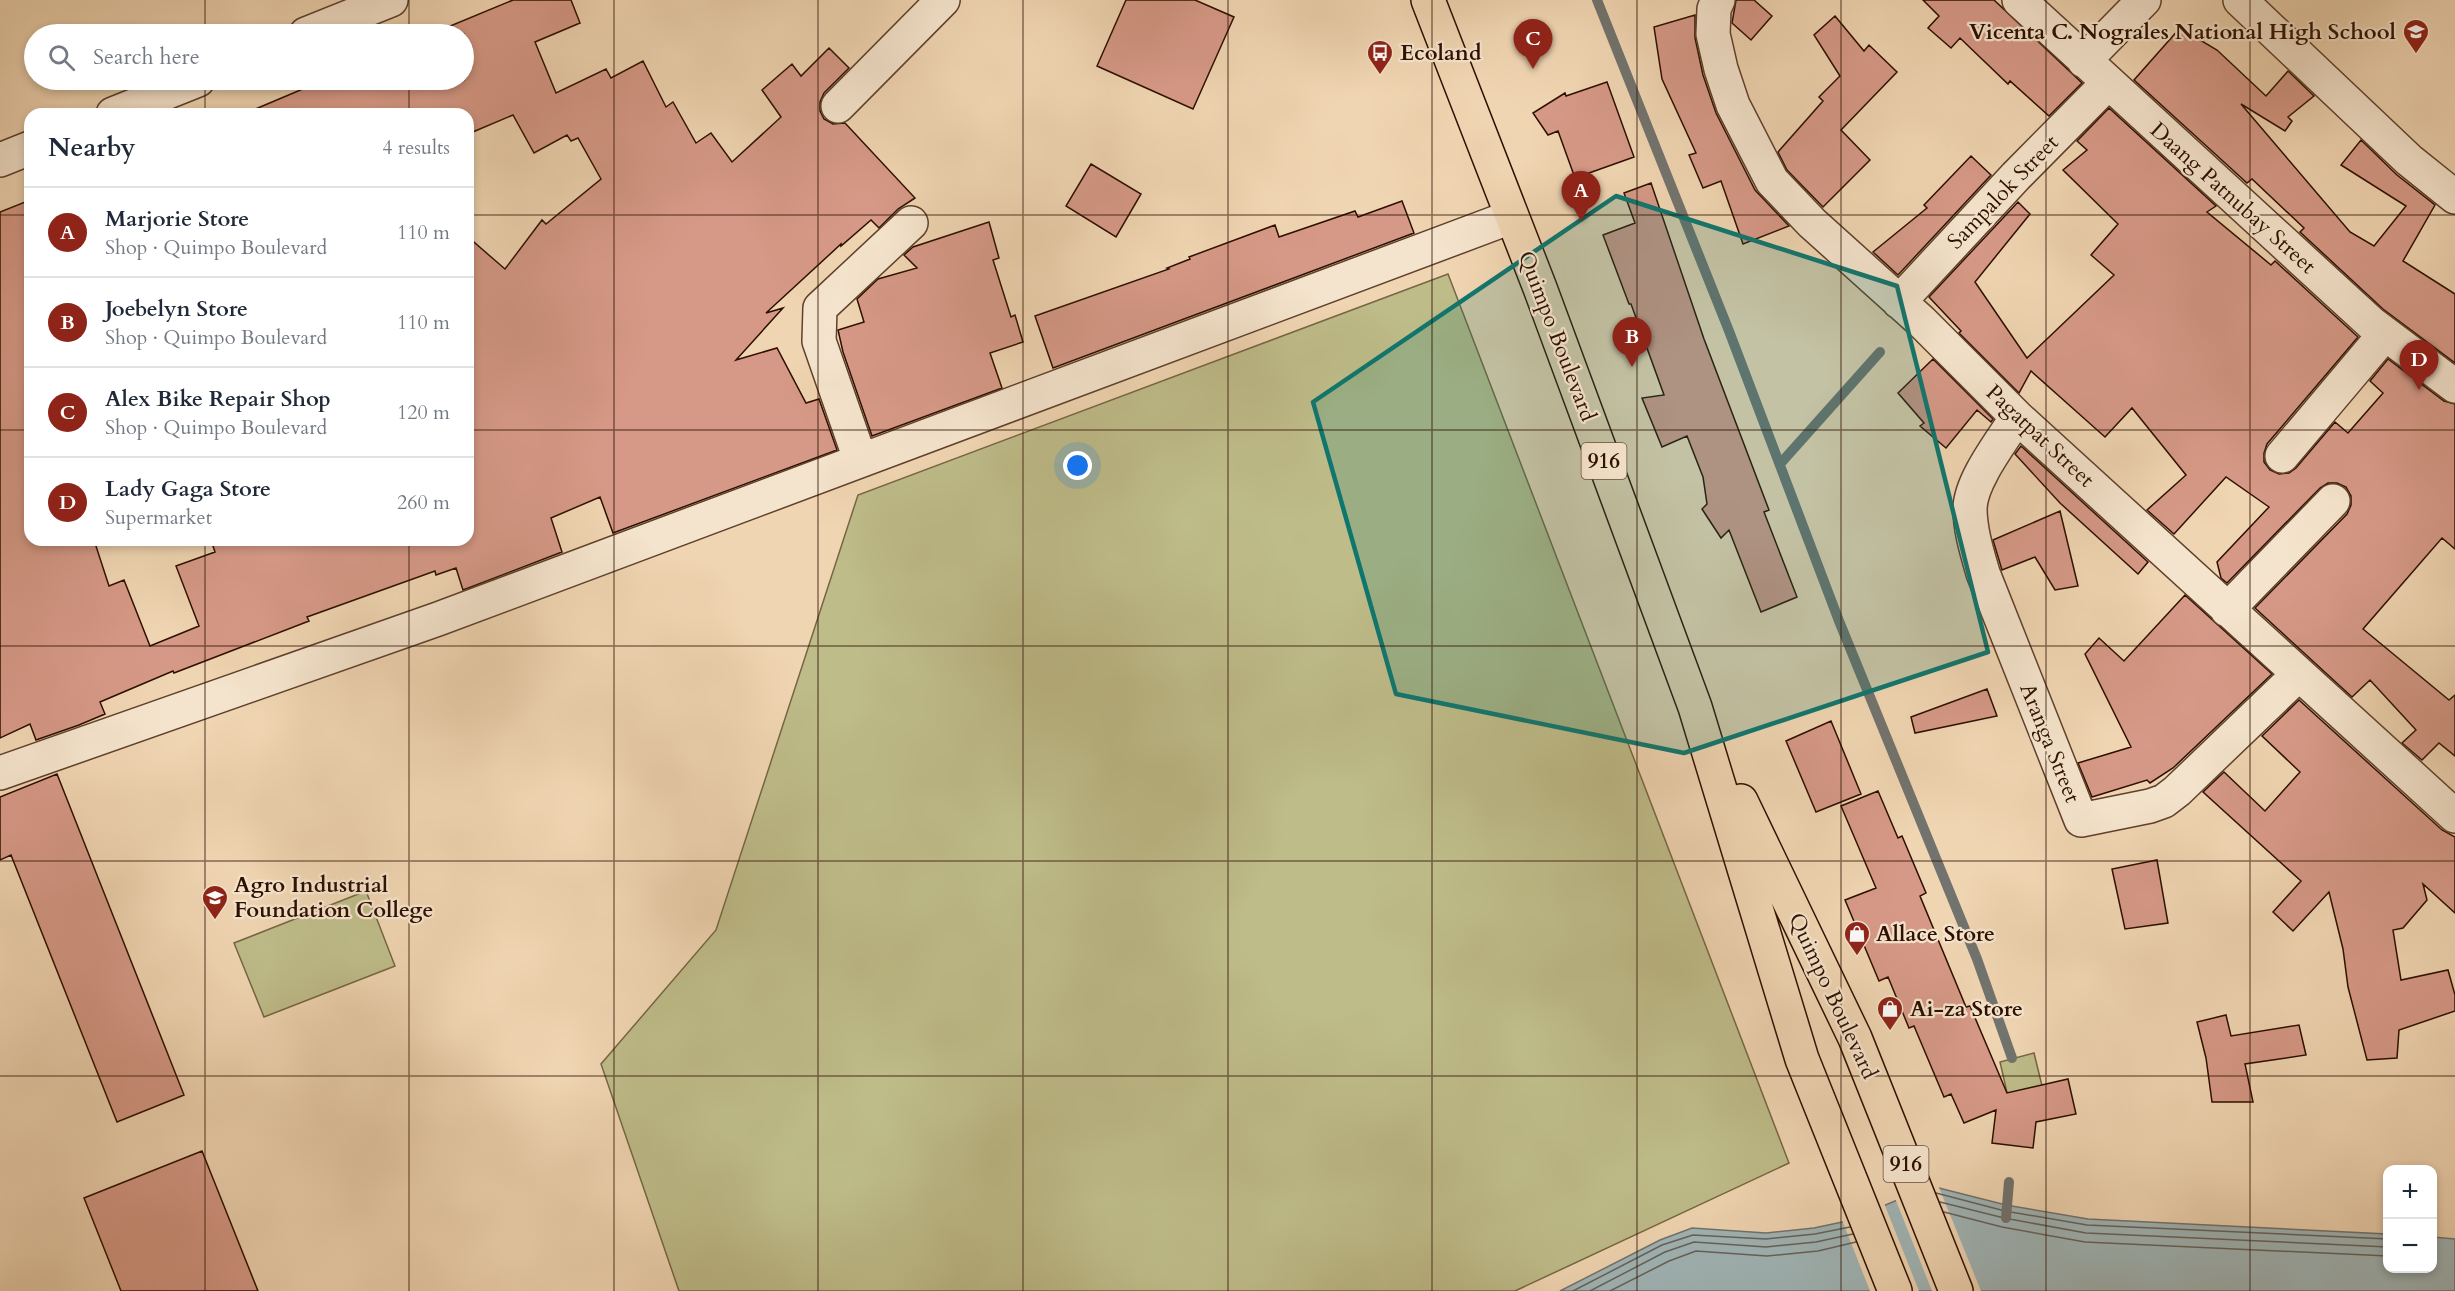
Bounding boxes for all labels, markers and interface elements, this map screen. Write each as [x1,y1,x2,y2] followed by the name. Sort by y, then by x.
[1969,17,2397,47] place label: Vicenta C. Nograles National High School
[2401,17,2431,55] school or university icon: Vicenta C. Nograles National High School
[1514,20,1552,69] pin: C
[24,24,474,90] search box
[1365,38,1395,76] bus stop icon: Ecoland
[1400,38,1482,68] place label: Ecoland
[45,41,78,74] icon: search
[93,42,200,72] text: Search here
[2144,115,2322,281] street label: Daang Patnubay Street
[1941,128,2065,256] street label: Sampalok Street
[48,130,136,165] text: Nearby
[382,134,450,161] text: 4 results
[1562,172,1600,221] pin: A
[105,204,249,234] text: Marjorie Store
[60,219,75,246] text: A
[397,219,450,246] text: 110 m
[105,234,327,261] text: Shop · Quimpo Boulevard
[1511,246,1603,426] street label: Quimpo Boulevard
[105,294,248,324] text: Joebelyn Store
[60,309,75,336] text: B
[397,309,450,336] text: 110 m
[1612,318,1652,367] pin: B
[105,324,327,351] text: Shop · Quimpo Boulevard
[2400,340,2438,390] pin: D
[1979,378,2101,494] street label: Pagatpat Street
[105,384,331,414] text: Alex Bike Repair Shop
[60,399,75,426] text: C
[397,399,450,426] text: 120 m
[105,414,327,441] text: Shop · Quimpo Boulevard
[1582,443,1626,479] road number: 916
[1063,451,1092,480] your location
[105,474,271,504] text: Lady Gaga Store
[59,489,76,516] text: D
[397,489,450,516] text: 260 m
[105,504,212,531] text: Supermarket
[2012,679,2088,807] street label: Aranga Street
[234,870,433,925] place label: Agro Industrial Foundation College
[200,883,230,921] school or university icon: Agro Industrial Foundation College
[1781,908,1885,1084] street label: Quimpo Boulevard
[1842,919,1872,957] shop icon: Allace Store
[1876,919,1995,949] place label: Allace Store
[1875,994,1905,1032] shop icon: Ai-za Store
[1910,994,2023,1024] place label: Ai-za Store
[1884,1146,1928,1182] road number: 916
[2383,1165,2437,1273] map controls
[2383,1165,2437,1219] button: +
[2383,1219,2437,1273] button: −

